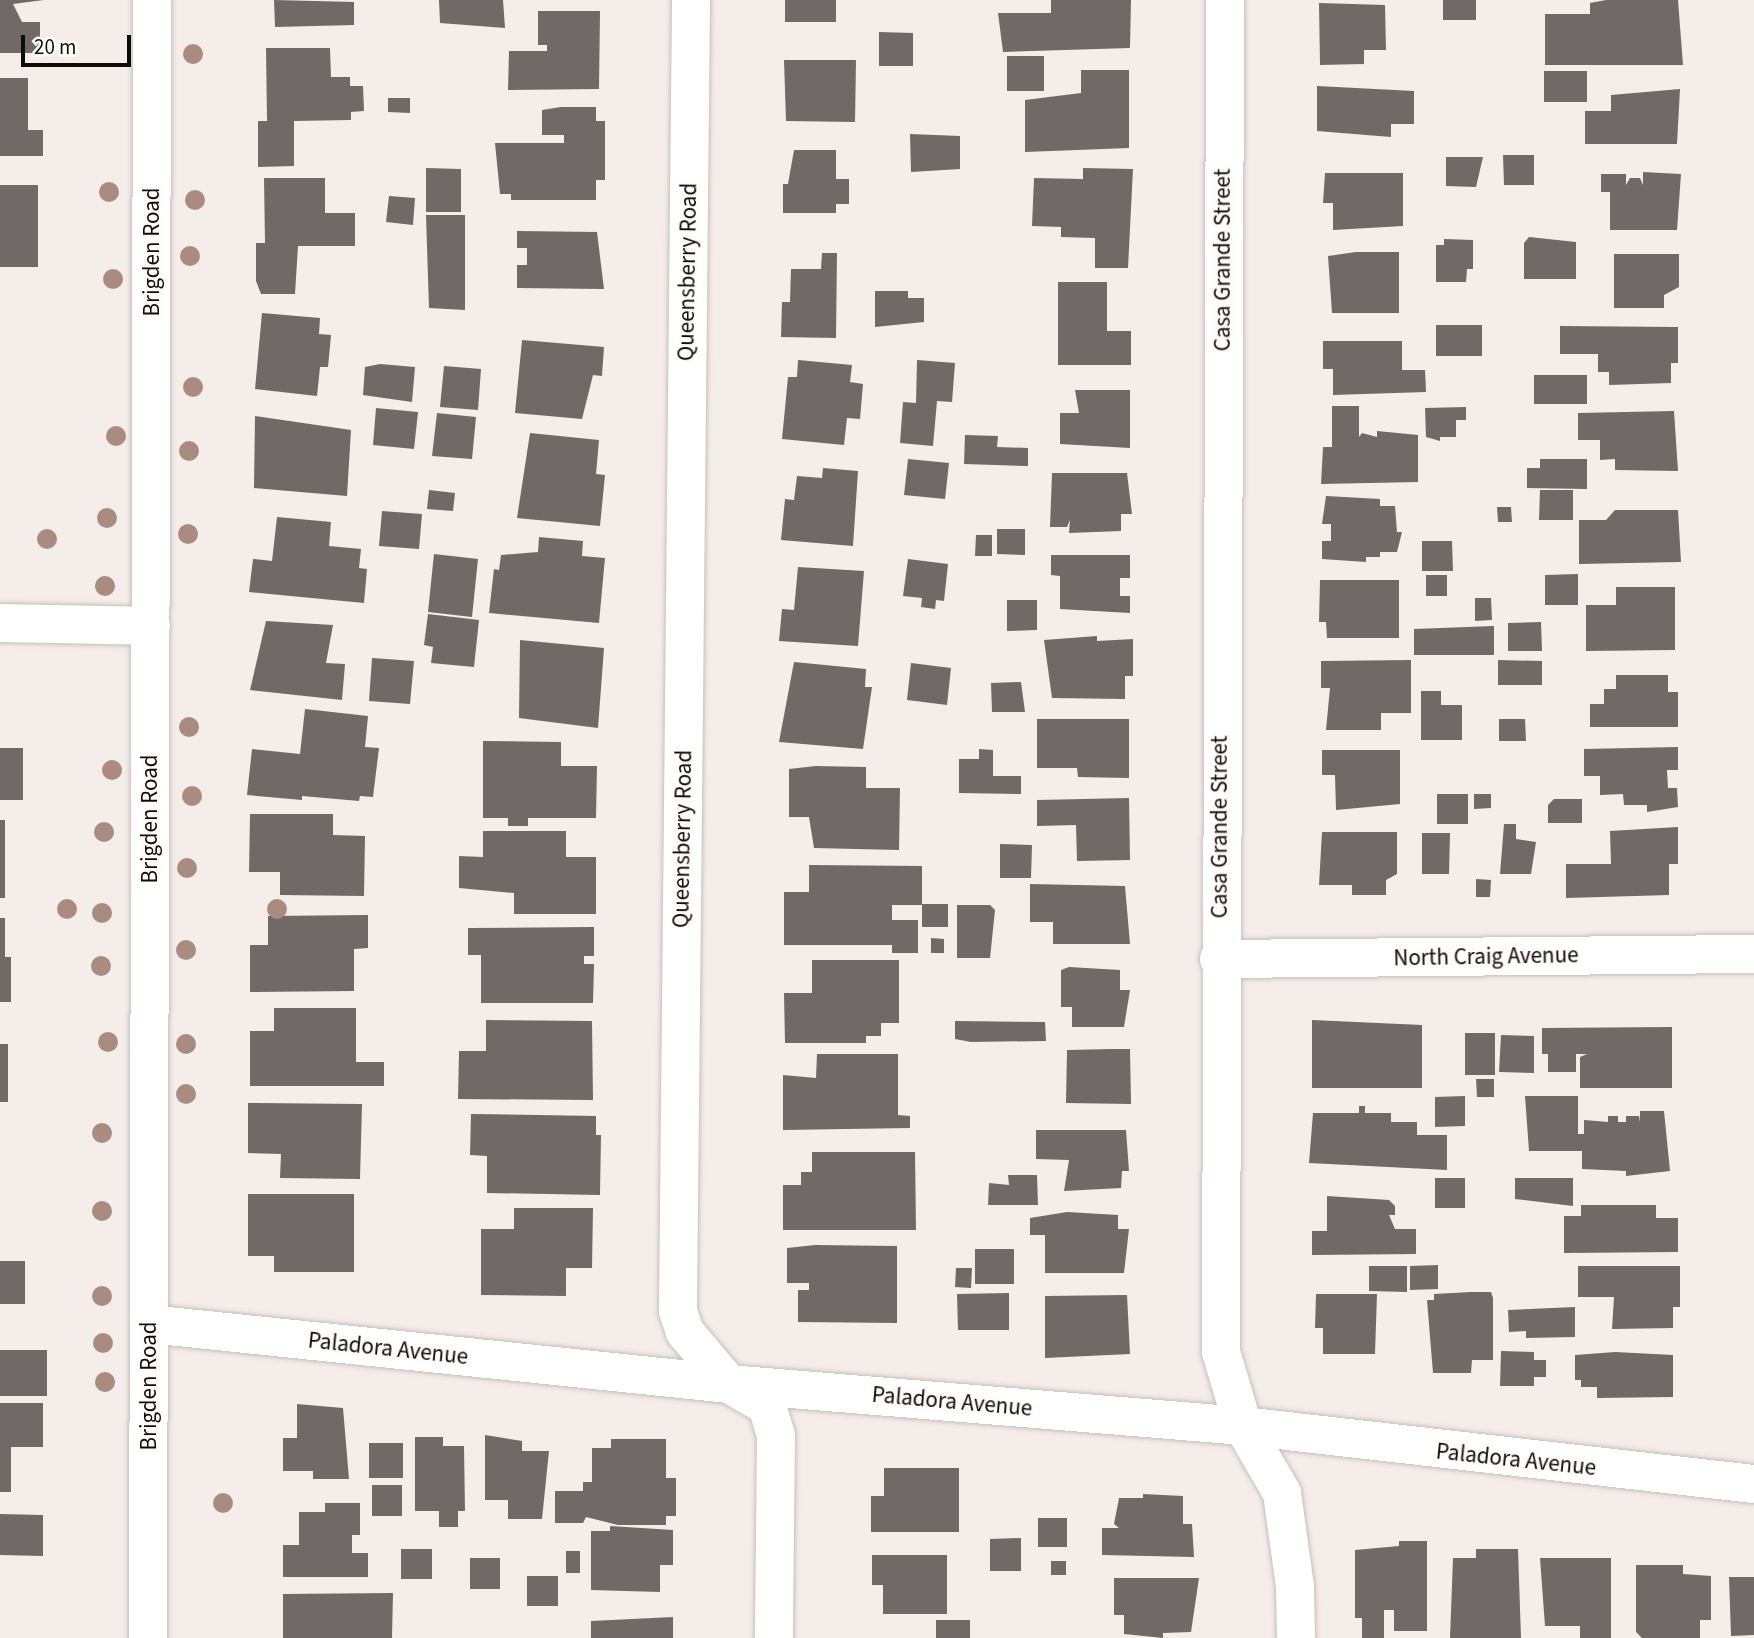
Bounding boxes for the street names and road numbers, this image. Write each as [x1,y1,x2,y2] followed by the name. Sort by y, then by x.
[1209,169,1237,351] street label: Casa Grande Street
[673,183,703,361] street label: Queensberry Road
[138,187,166,317] street label: Brigden Road
[1206,736,1234,918] street label: Casa Grande Street
[668,750,698,928] street label: Queensberry Road
[136,754,164,884] street label: Brigden Road
[1393,942,1579,972] street label: North Craig Avenue
[135,1321,163,1451] street label: Brigden Road
[307,1327,469,1371] street label: Paladora Avenue
[871,1381,1033,1423] street label: Paladora Avenue
[1435,1438,1597,1482] street label: Paladora Avenue

